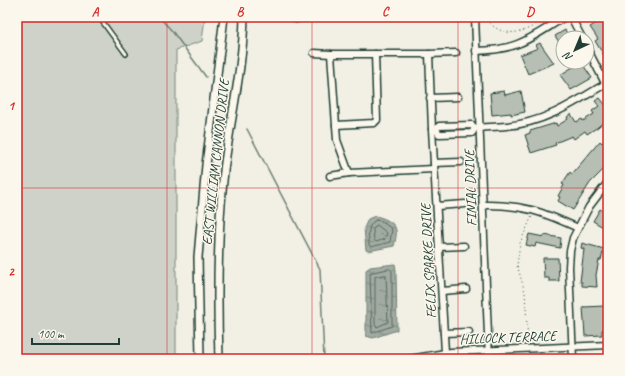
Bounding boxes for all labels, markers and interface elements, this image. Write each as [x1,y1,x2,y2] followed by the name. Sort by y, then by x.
[92,4,100,20] text: A
[237,4,245,20] text: B
[382,4,390,20] text: C
[526,4,535,20] text: D
[555,30,595,70] north arrow
[559,48,575,65] text: N
[198,76,233,246] street label: EAST WILLIAM CANNON DRIVE
[8,98,16,114] text: 1
[461,147,480,227] street label: FINIAL DRIVE
[417,201,440,319] street label: FELIX SPARKE DRIVE
[8,264,15,280] text: 2
[32,320,119,346] scale bar
[38,326,65,342] text: 100 m
[459,327,559,348] street label: HILLOCK TERRACE

